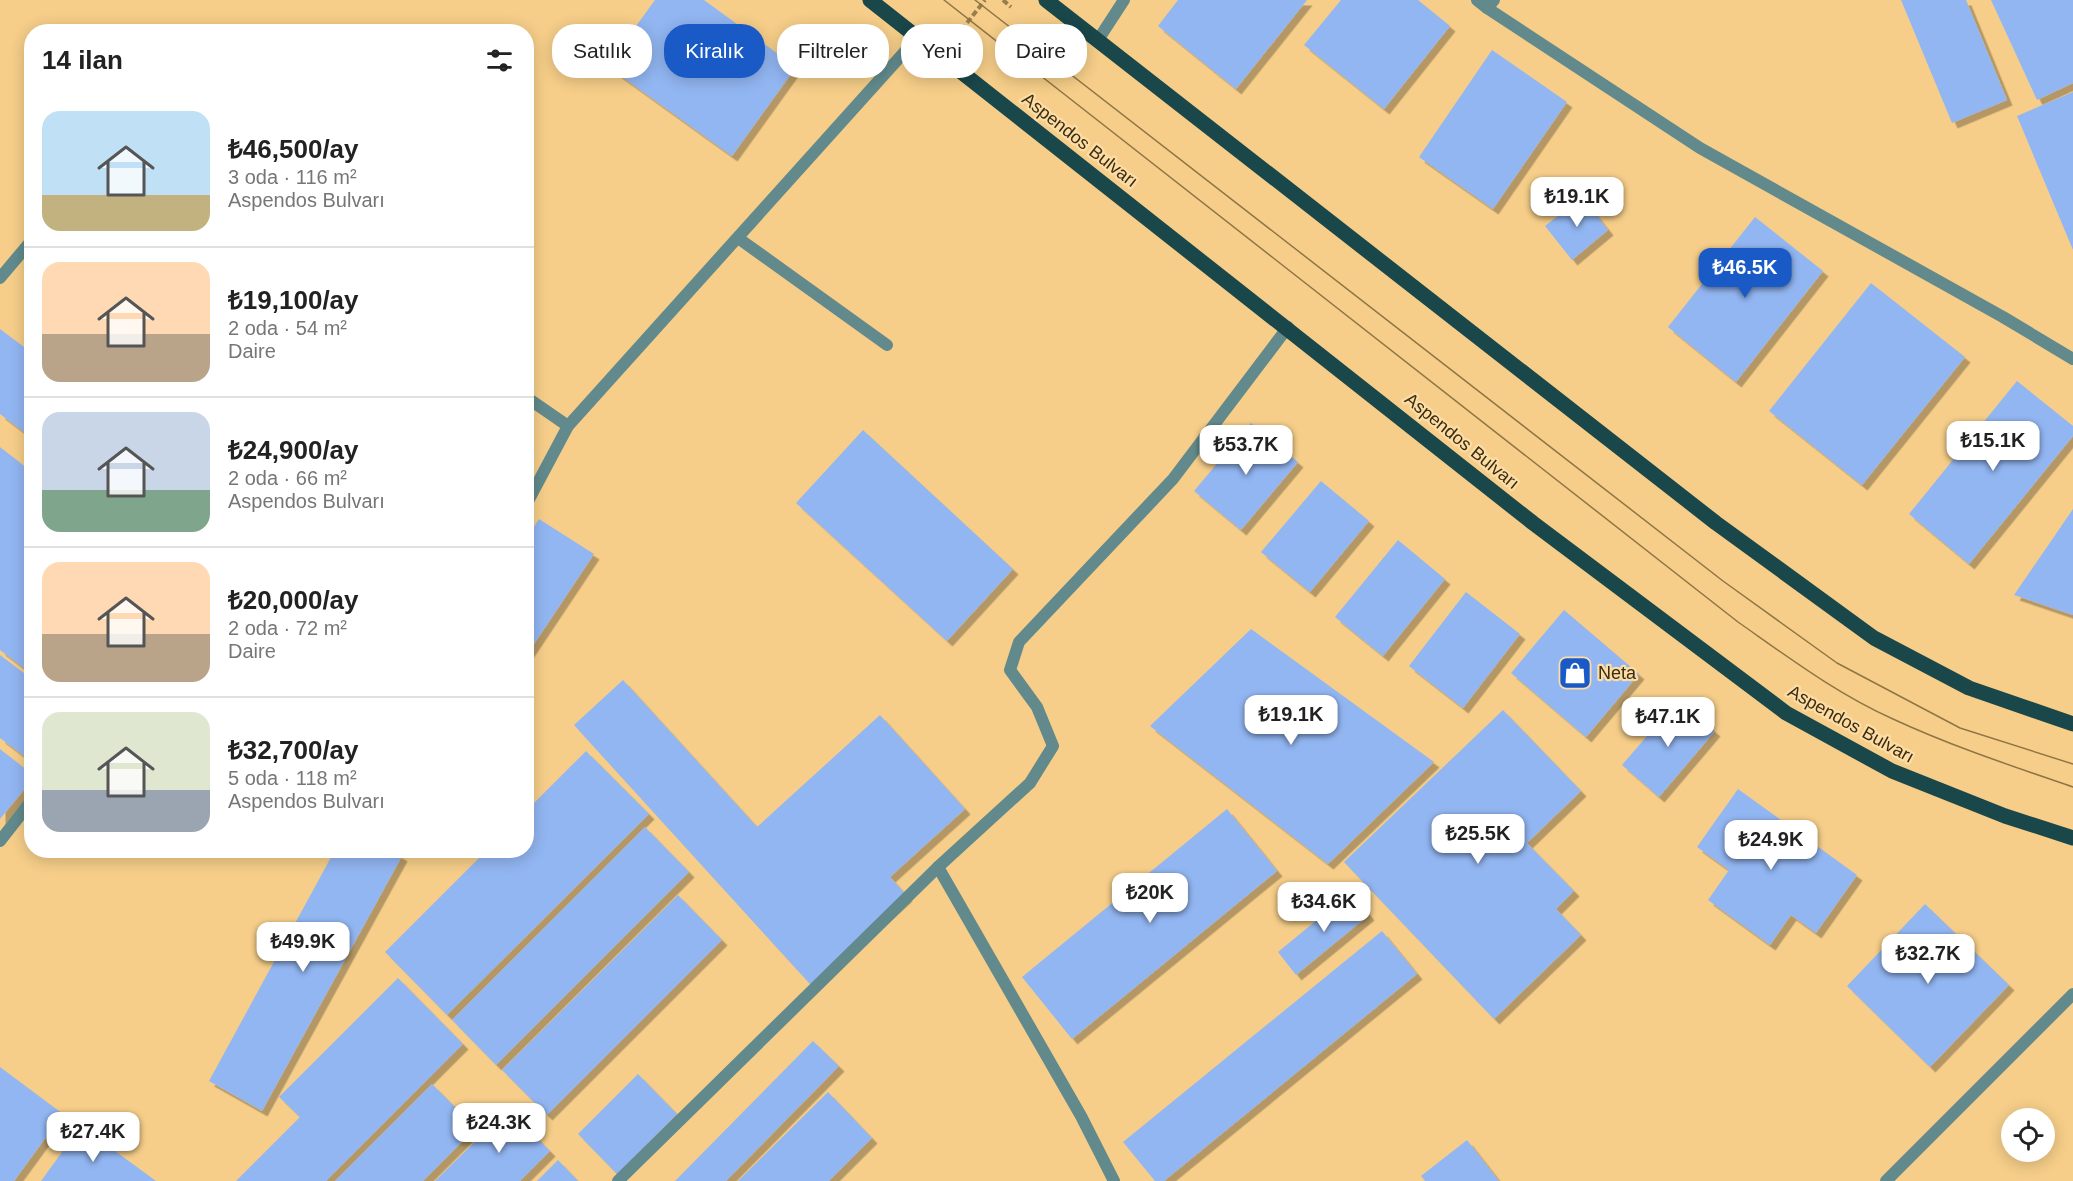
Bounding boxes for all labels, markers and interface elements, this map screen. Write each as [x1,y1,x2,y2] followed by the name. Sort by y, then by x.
[552,24,652,78] chip: Satılık
[664,24,765,78] chip: Kiralık
[777,24,889,78] chip: Filtreler
[901,24,983,78] chip: Yeni
[995,24,1087,78] chip: Daire
[483,44,516,77] icon: filters
[42,45,123,75] text: 14 ilan
[1018,89,1142,191] street label: Aspendos Bulvarı
[228,134,359,164] text: ₺46,500/ay
[90,135,162,207] icon: home
[228,166,357,188] text: 3 oda · 116 m²
[1528,177,1626,228] pin: ₺19.1K
[1545,185,1609,207] text: ₺19.1K
[228,189,385,211] text: Aspendos Bulvarı
[1696,248,1794,299] pin: ₺46.5K
[1713,256,1777,278] text: ₺46.5K
[228,285,359,315] text: ₺19,100/ay
[90,286,162,358] icon: home
[228,317,347,339] text: 2 oda · 54 m²
[228,340,276,362] text: Daire
[1401,389,1523,493] street label: Aspendos Bulvarı
[1944,421,2042,472] pin: ₺15.1K
[1197,425,1295,476] pin: ₺53.7K
[1961,429,2025,451] text: ₺15.1K
[1214,433,1278,455] text: ₺53.7K
[228,435,359,465] text: ₺24,900/ay
[90,436,162,508] icon: home
[228,467,347,489] text: 2 oda · 66 m²
[228,490,385,512] text: Aspendos Bulvarı
[228,585,359,615] text: ₺20,000/ay
[90,586,162,658] icon: home
[228,617,347,639] text: 2 oda · 72 m²
[228,640,276,662] text: Daire
[1557,655,1593,691] shop icon: Neta
[1598,663,1637,683] place label: Neta
[1784,681,1918,767] street label: Aspendos Bulvarı
[1242,695,1340,746] pin: ₺19.1K
[1619,697,1717,748] pin: ₺47.1K
[1259,703,1323,725] text: ₺19.1K
[1636,705,1700,727] text: ₺47.1K
[228,735,359,765] text: ₺32,700/ay
[90,736,162,808] icon: home
[228,767,357,789] text: 5 oda · 118 m²
[228,790,385,812] text: Aspendos Bulvarı
[1429,814,1527,865] pin: ₺25.5K
[1722,820,1820,871] pin: ₺24.9K
[1446,822,1510,844] text: ₺25.5K
[1739,828,1803,850] text: ₺24.9K
[1114,873,1186,924] pin: ₺20K
[1126,881,1174,903] text: ₺20K
[1275,882,1373,933] pin: ₺34.6K
[1292,890,1356,912] text: ₺34.6K
[254,922,352,973] pin: ₺49.9K
[271,930,335,952] text: ₺49.9K
[1879,934,1977,985] pin: ₺32.7K
[1896,942,1960,964] text: ₺32.7K
[450,1103,548,1154] pin: ₺24.3K
[2001,1108,2055,1162] map controls
[2001,1108,2055,1162] button: locate
[467,1111,531,1133] text: ₺24.3K
[44,1112,142,1163] pin: ₺27.4K
[61,1120,125,1142] text: ₺27.4K

